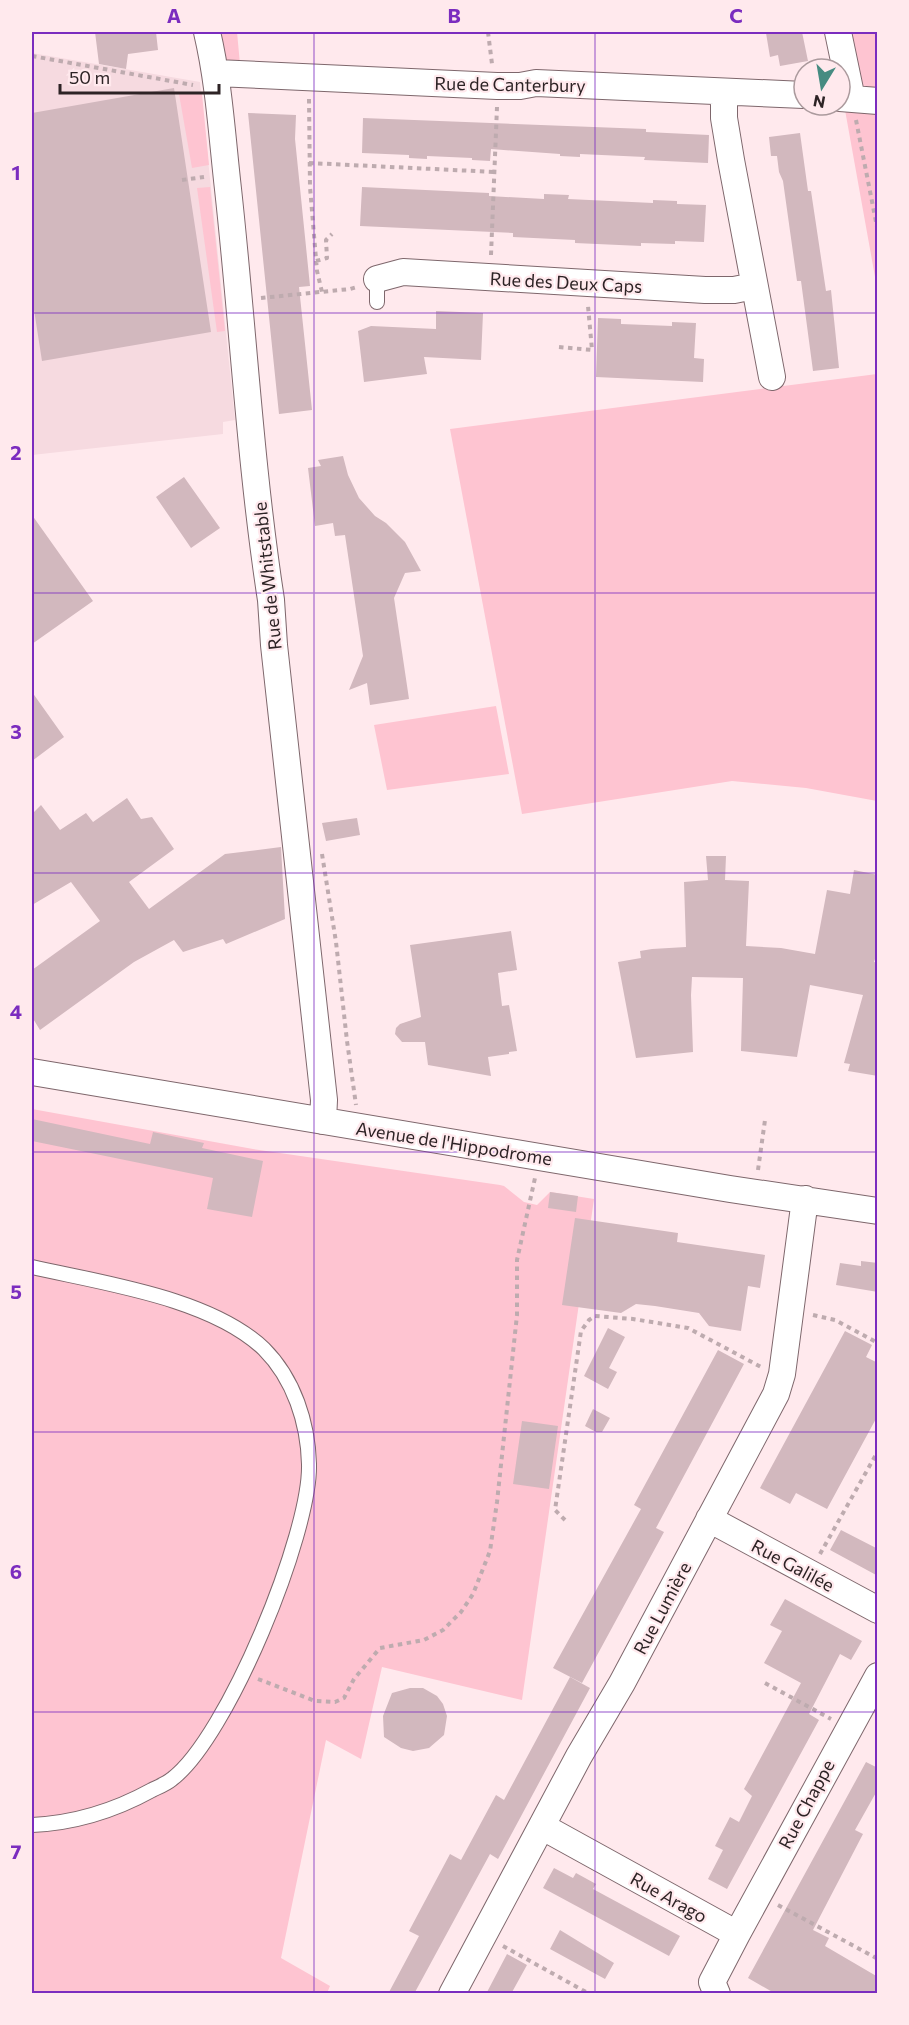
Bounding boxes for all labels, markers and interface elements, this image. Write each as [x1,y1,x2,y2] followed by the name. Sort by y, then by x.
[167,3,181,27] text: A
[447,3,461,27] text: B
[729,3,743,27] text: C
[60,57,219,95] scale bar
[792,57,852,117] north arrow
[69,66,110,88] text: 50 m
[434,72,586,96] street label: Rue de Canterbury
[811,92,827,113] text: N
[11,160,21,184] text: 1
[489,267,643,297] street label: Rue des Deux Caps
[10,440,22,464] text: 2
[248,501,286,651] street label: Rue de Whitstable
[10,719,22,743] text: 3
[10,999,22,1023] text: 4
[354,1117,554,1169] street label: Avenue de l'Hippodrome
[10,1279,22,1303] text: 5
[748,1534,838,1596] street label: Rue Galilée
[628,1558,696,1658] street label: Rue Lumière
[10,1559,22,1583] text: 6
[773,1756,839,1852] street label: Rue Chappe
[11,1839,22,1863] text: 7
[627,1867,711,1927] street label: Rue Arago

